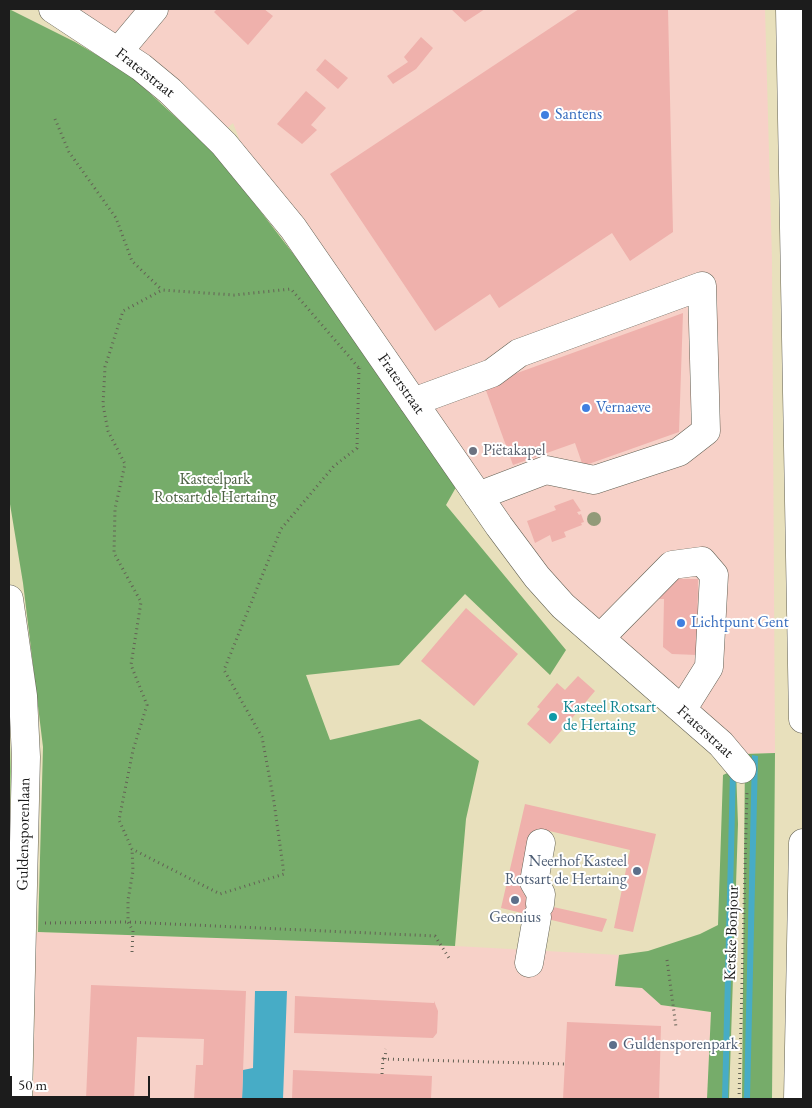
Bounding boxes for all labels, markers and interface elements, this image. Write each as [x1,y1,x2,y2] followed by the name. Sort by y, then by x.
[112,44,178,102] street label: Fraterstraat
[555,105,602,125] place label: Santens
[539,109,551,121] marker: Santens
[373,350,429,418] street label: Fraterstraat
[596,398,651,418] place label: Vernaeve
[580,402,592,414] marker: Vernaeve
[483,441,546,461] place label: Piëtakapel
[467,445,479,457] marker: Piëtakapel
[154,470,276,508] park label: Kasteelpark Rotsart de Hertaing
[691,613,789,633] place label: Lichtpunt Gent
[675,617,687,629] marker: Lichtpunt Gent
[563,698,656,736] place label: Kasteel Rotsart de Hertaing
[673,701,737,763] street label: Fraterstraat
[547,711,559,723] marker: Kasteel Rotsart de Hertaing
[13,777,35,891] street label: Guldensporenlaan
[505,852,627,890] place label: Neerhof Kasteel Rotsart de Hertaing
[631,865,643,877] marker: Neerhof Kasteel Rotsart de Hertaing
[721,885,743,981] street label: Ketske Bonjour
[509,894,521,906] marker: Geonius
[489,908,541,928] place label: Geonius
[623,1035,738,1055] place label: Guldensporenpark
[607,1039,619,1051] marker: Guldensporenpark
[12,1066,152,1098] scale bar
[18,1075,47,1094] text: 50 m

